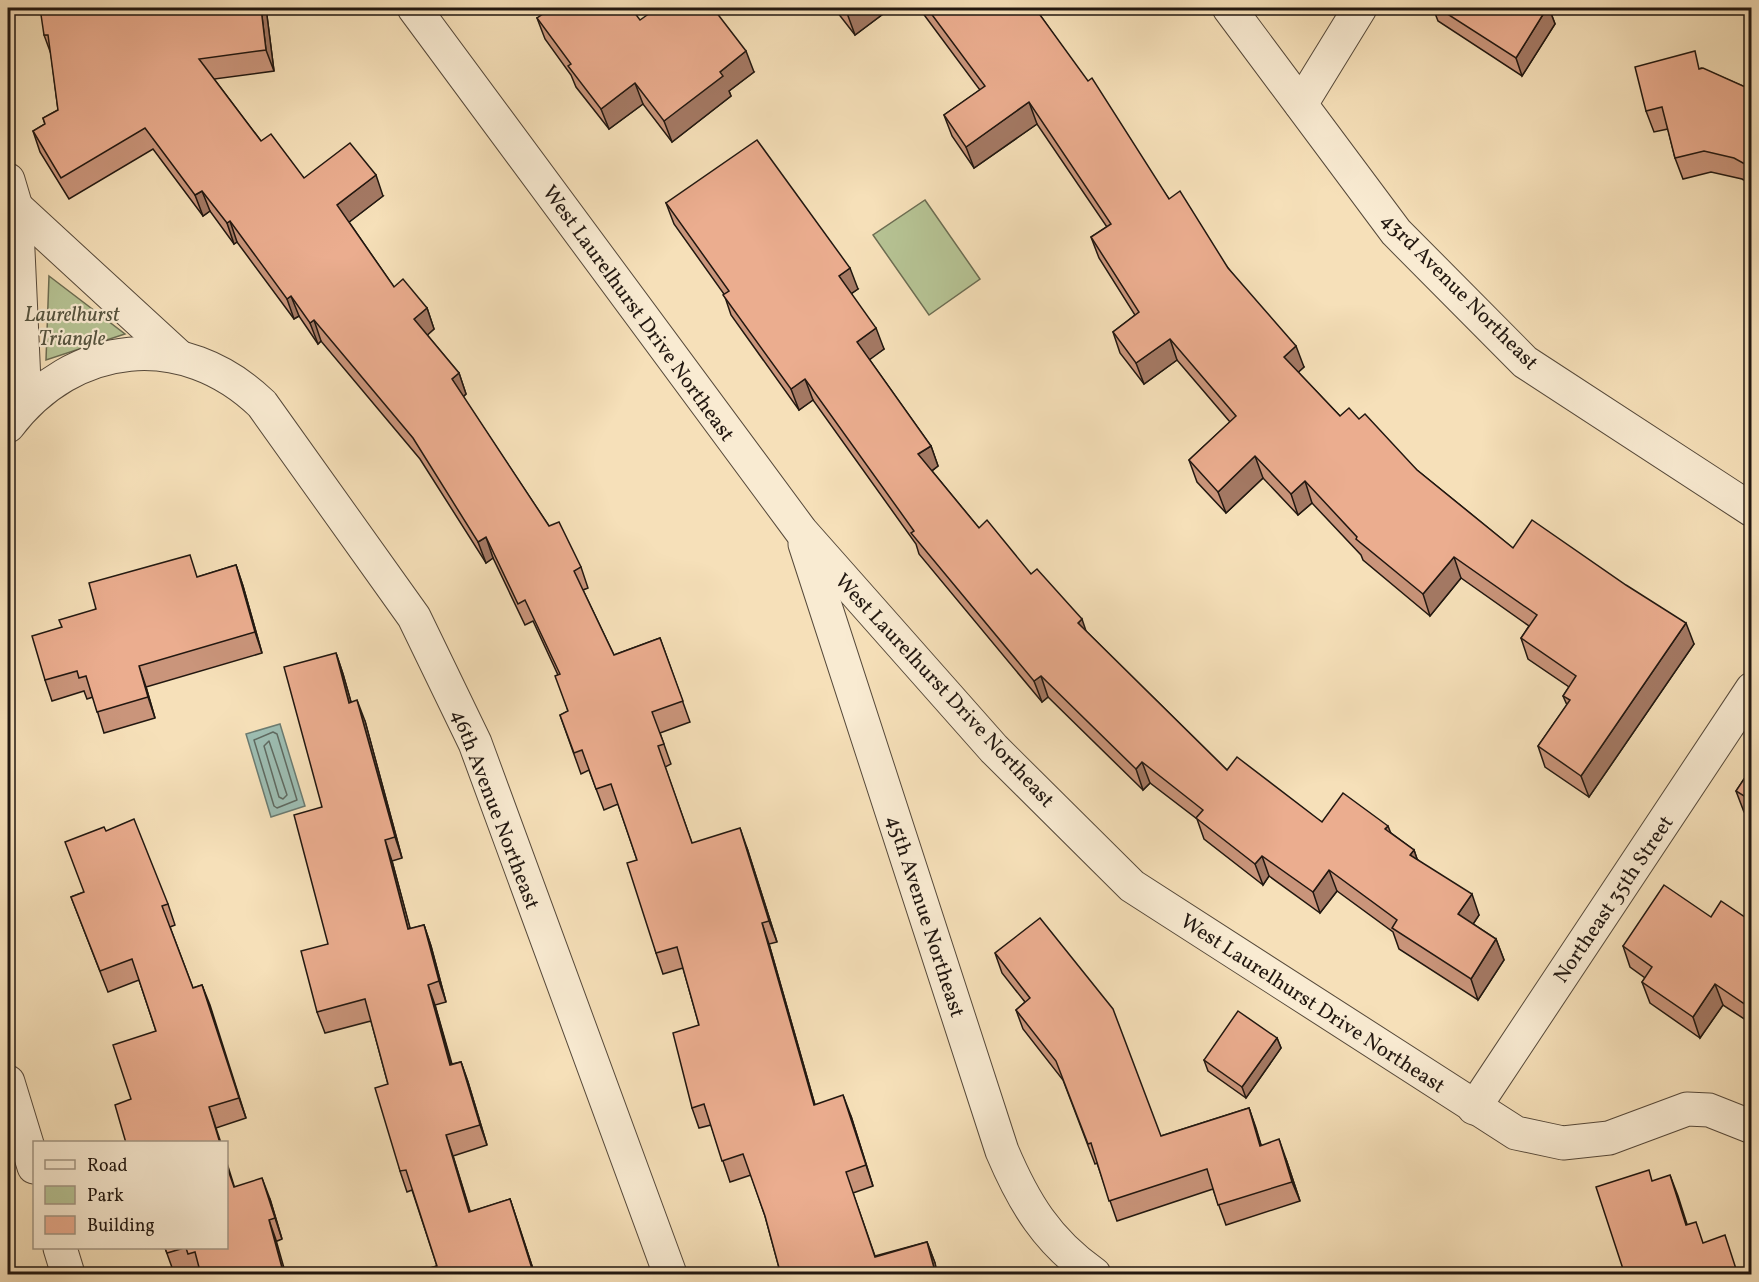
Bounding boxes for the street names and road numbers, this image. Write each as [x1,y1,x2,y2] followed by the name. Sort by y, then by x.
[535,180,741,448] street label: West Laurelhurst Drive Northeast
[1374,207,1544,377] street label: 43rd Avenue Northeast
[827,568,1060,814] street label: West Laurelhurst Drive Northeast
[443,705,546,914] street label: 46th Avenue Northeast
[1547,810,1681,989] street label: Northeast 35th Street
[878,812,971,1021] street label: 45th Avenue Northeast
[1174,908,1450,1101] street label: West Laurelhurst Drive Northeast

